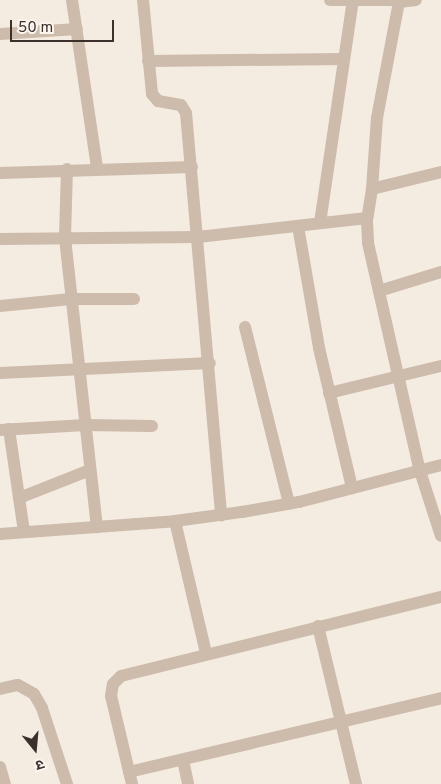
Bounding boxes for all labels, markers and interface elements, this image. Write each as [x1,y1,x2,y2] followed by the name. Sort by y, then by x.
[12,10,116,42] scale bar
[18,19,53,38] text: 50 m
[10,724,60,774] north arrow
[33,754,46,773] text: उ

